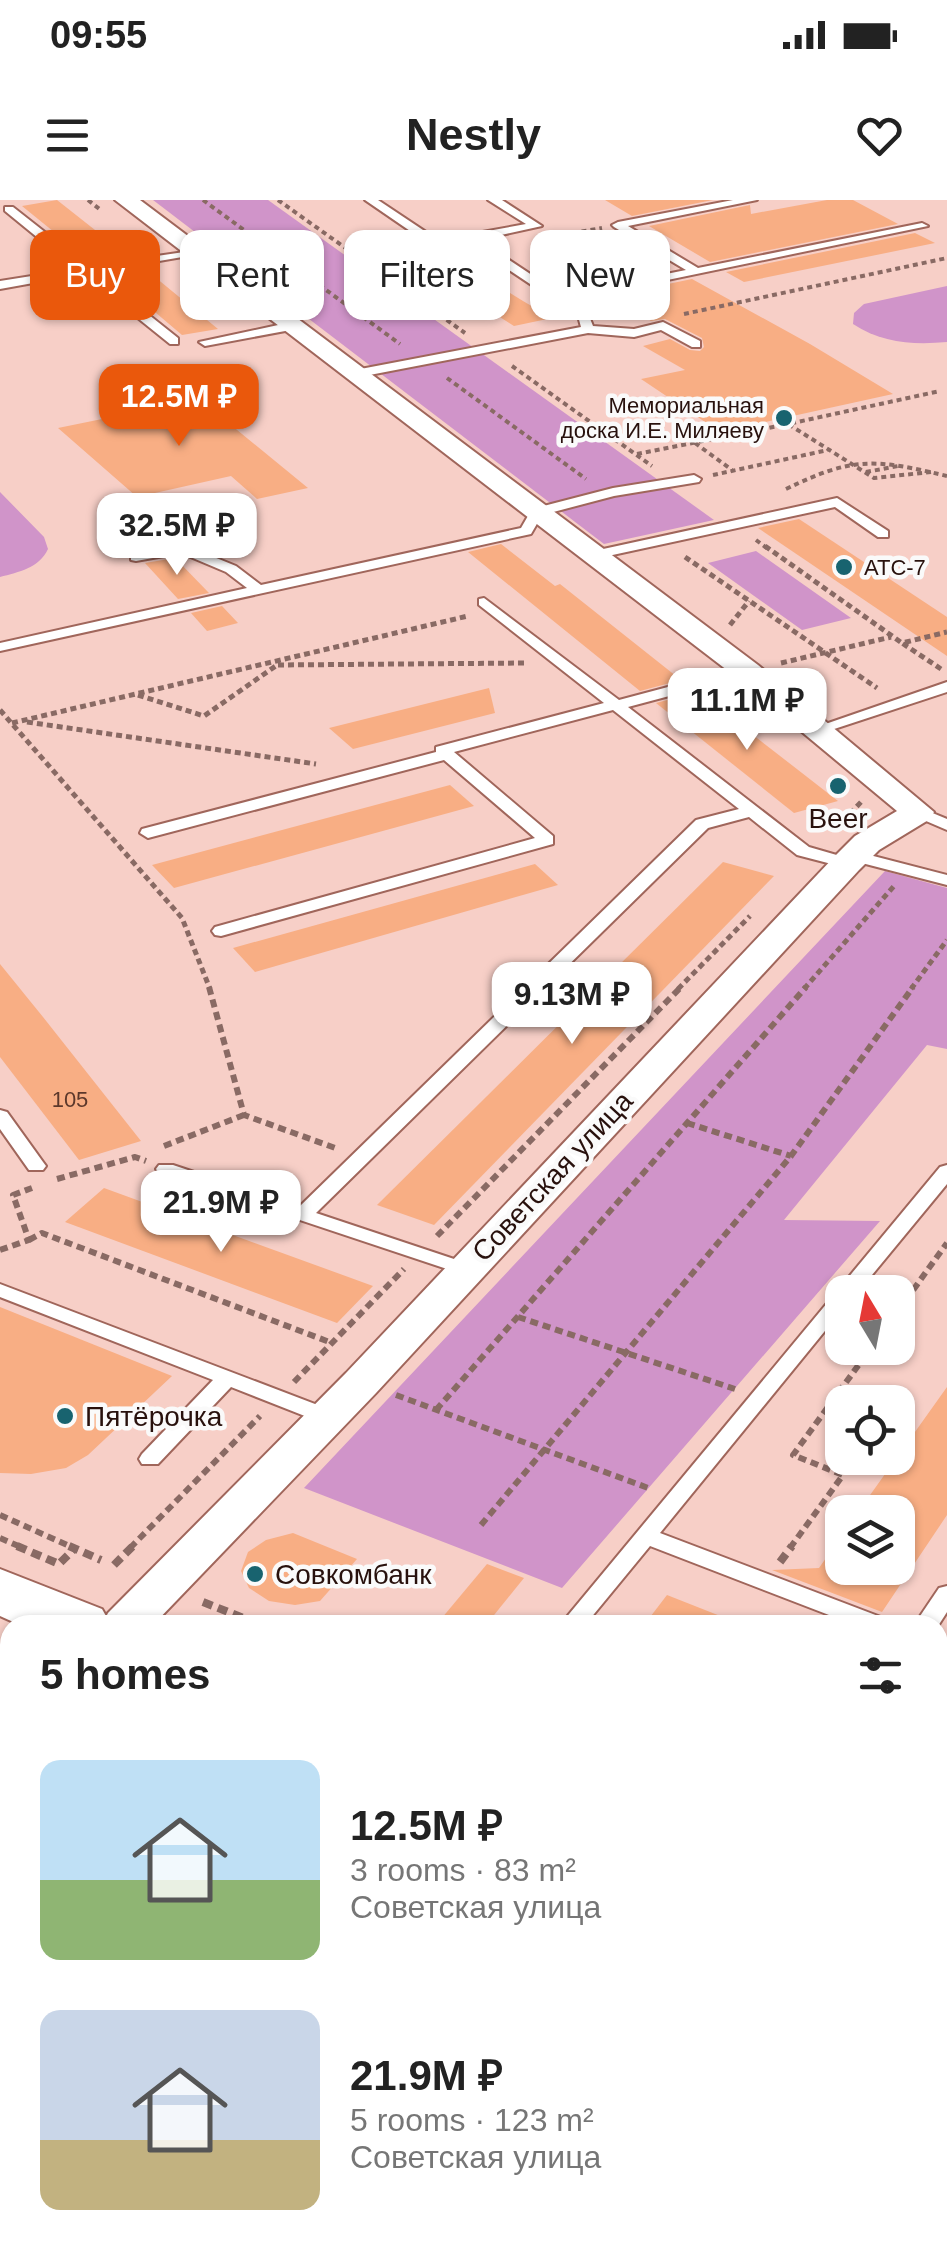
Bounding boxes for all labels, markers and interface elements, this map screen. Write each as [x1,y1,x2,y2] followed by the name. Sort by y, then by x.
[50,14,147,56] text: 09:55
[40,108,95,163] icon: menu
[852,108,907,163] icon: heart
[406,109,541,160] text: Nestly
[30,230,160,320] chip: Buy
[180,230,324,320] chip: Rent
[344,230,510,320] chip: Filters
[530,230,670,320] chip: New
[87,364,271,449] pin: 12.5M ₽
[121,378,237,414] text: 12.5M ₽
[561,393,764,443] place label: Мемориальная доска И.Е. Миляеву
[773,407,795,429] marker: Мемориальная доска И.Е. Миляеву
[85,493,269,578] pin: 32.5M ₽
[119,507,235,543] text: 32.5M ₽
[864,555,926,580] place label: АТС-7
[833,556,855,578] marker: АТС-7
[655,668,839,753] pin: 11.1M ₽
[690,682,804,718] text: 11.1M ₽
[827,775,849,797] marker: Beer
[808,803,868,834] place label: Beer
[480,962,664,1047] pin: 9.13M ₽
[514,976,630,1012] text: 9.13M ₽
[466,1085,639,1267] street label: Советская улица
[52,1087,88,1112] house number: 105
[129,1170,313,1255] pin: 21.9M ₽
[163,1184,279,1220] text: 21.9M ₽
[825,1275,915,1365] north arrow
[825,1275,915,1585] map controls
[825,1385,915,1475] button: locate
[85,1401,223,1432] place label: Пятёрочка
[54,1405,76,1427] marker: Пятёрочка
[825,1495,915,1585] button: layers
[275,1559,432,1590] place label: Совкомбанк
[244,1563,266,1585] marker: Совкомбанк
[853,1648,908,1703] icon: filters
[40,1651,210,1698] text: 5 homes
[120,1800,240,1920] icon: home
[350,1802,503,1849] text: 12.5M ₽
[350,1852,576,1888] text: 3 rooms · 83 m²
[350,1889,601,1925] text: Советская улица
[120,2050,240,2170] icon: home
[350,2052,503,2099] text: 21.9M ₽
[350,2102,594,2138] text: 5 rooms · 123 m²
[350,2139,601,2175] text: Советская улица

